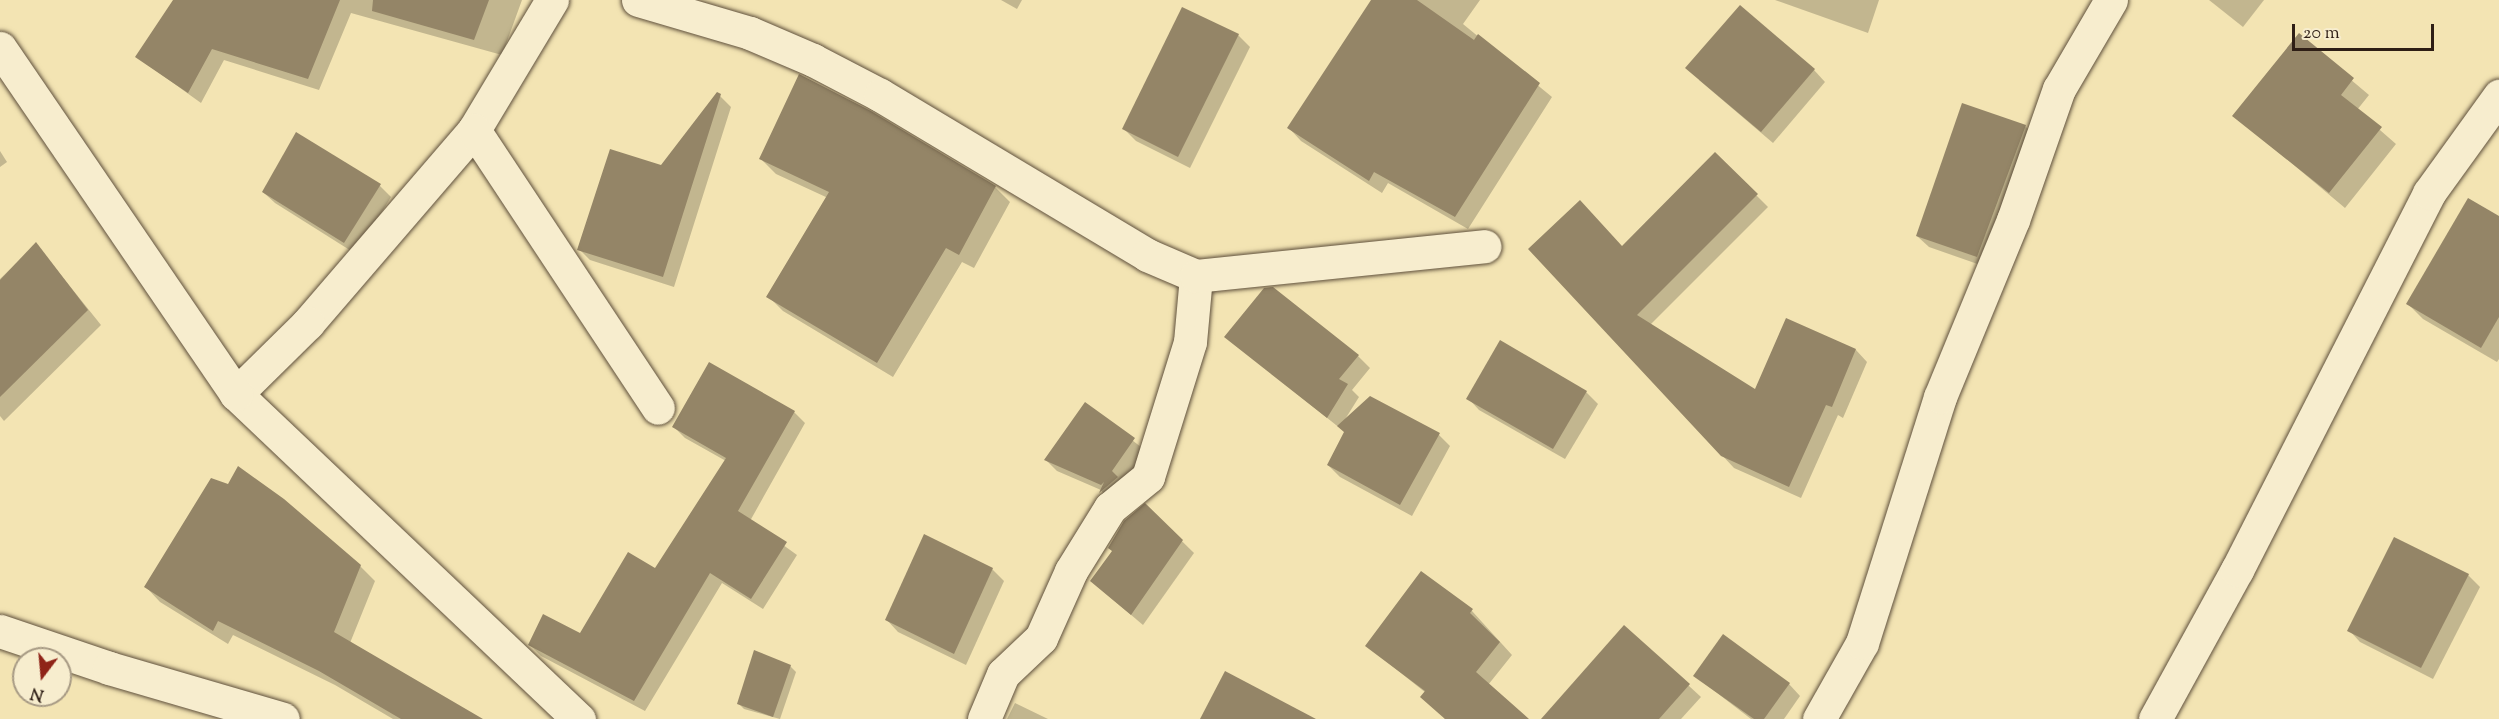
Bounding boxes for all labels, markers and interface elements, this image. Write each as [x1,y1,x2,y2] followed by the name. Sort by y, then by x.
[2295,12,2438,50] scale bar
[2303,21,2340,47] text: 20 m
[12,647,72,707] north arrow
[28,680,47,706] text: N

